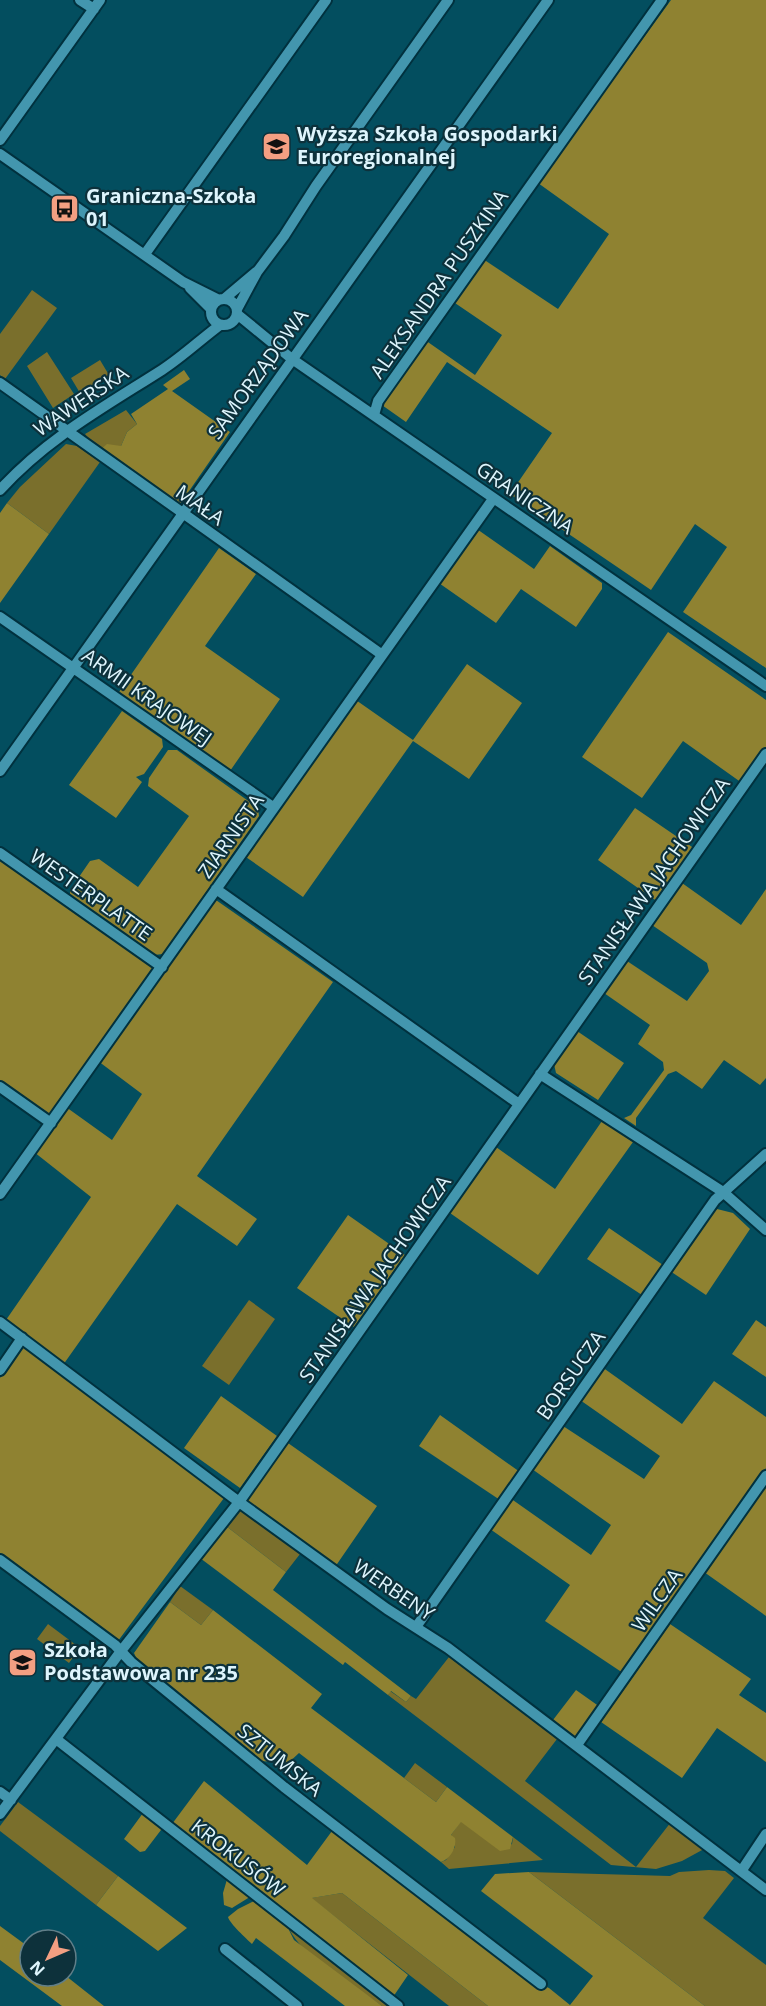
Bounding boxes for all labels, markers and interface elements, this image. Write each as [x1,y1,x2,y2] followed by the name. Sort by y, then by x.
[297,120,558,170] place label: Wyższa Szkoła Gospodarki Euroregionalnej
[260,130,292,162] school or university icon: Wyższa Szkoła Gospodarki Euroregionalnej
[86,182,256,232] place label: Graniczna-Szkoła 01
[363,184,514,383] street label: ALEKSANDRA PUSZKINA
[49,192,81,224] bus stop icon: Graniczna-Szkoła 01
[201,303,314,444] street label: SAMORZĄDOWA
[28,359,134,442] street label: WAWERSKA
[471,455,580,540] street label: GRANICZNA
[171,478,230,531] street label: MAŁA
[77,642,217,751] street label: ARMII KRAJOWEJ
[572,771,736,990] street label: STANISŁAWA JACHOWICZA
[192,788,270,883] street label: ZIARNISTA
[25,842,158,947] street label: WESTERPLATTE
[293,1169,457,1388] street label: STANISŁAWA JACHOWICZA
[530,1324,611,1425] street label: BORSUCZA
[349,1553,441,1627] street label: WERBENY
[625,1563,688,1637] street label: WILCZA
[44,1636,238,1686] place label: Szkoła Podstawowa nr 235
[7,1646,39,1678] school or university icon: Szkoła Podstawowa nr 235
[232,1717,329,1802] street label: SZTUMSKA
[186,1813,291,1903] street label: KROKUSÓW
[18,1928,78,1988] north arrow
[25,1956,50,1981] text: N

